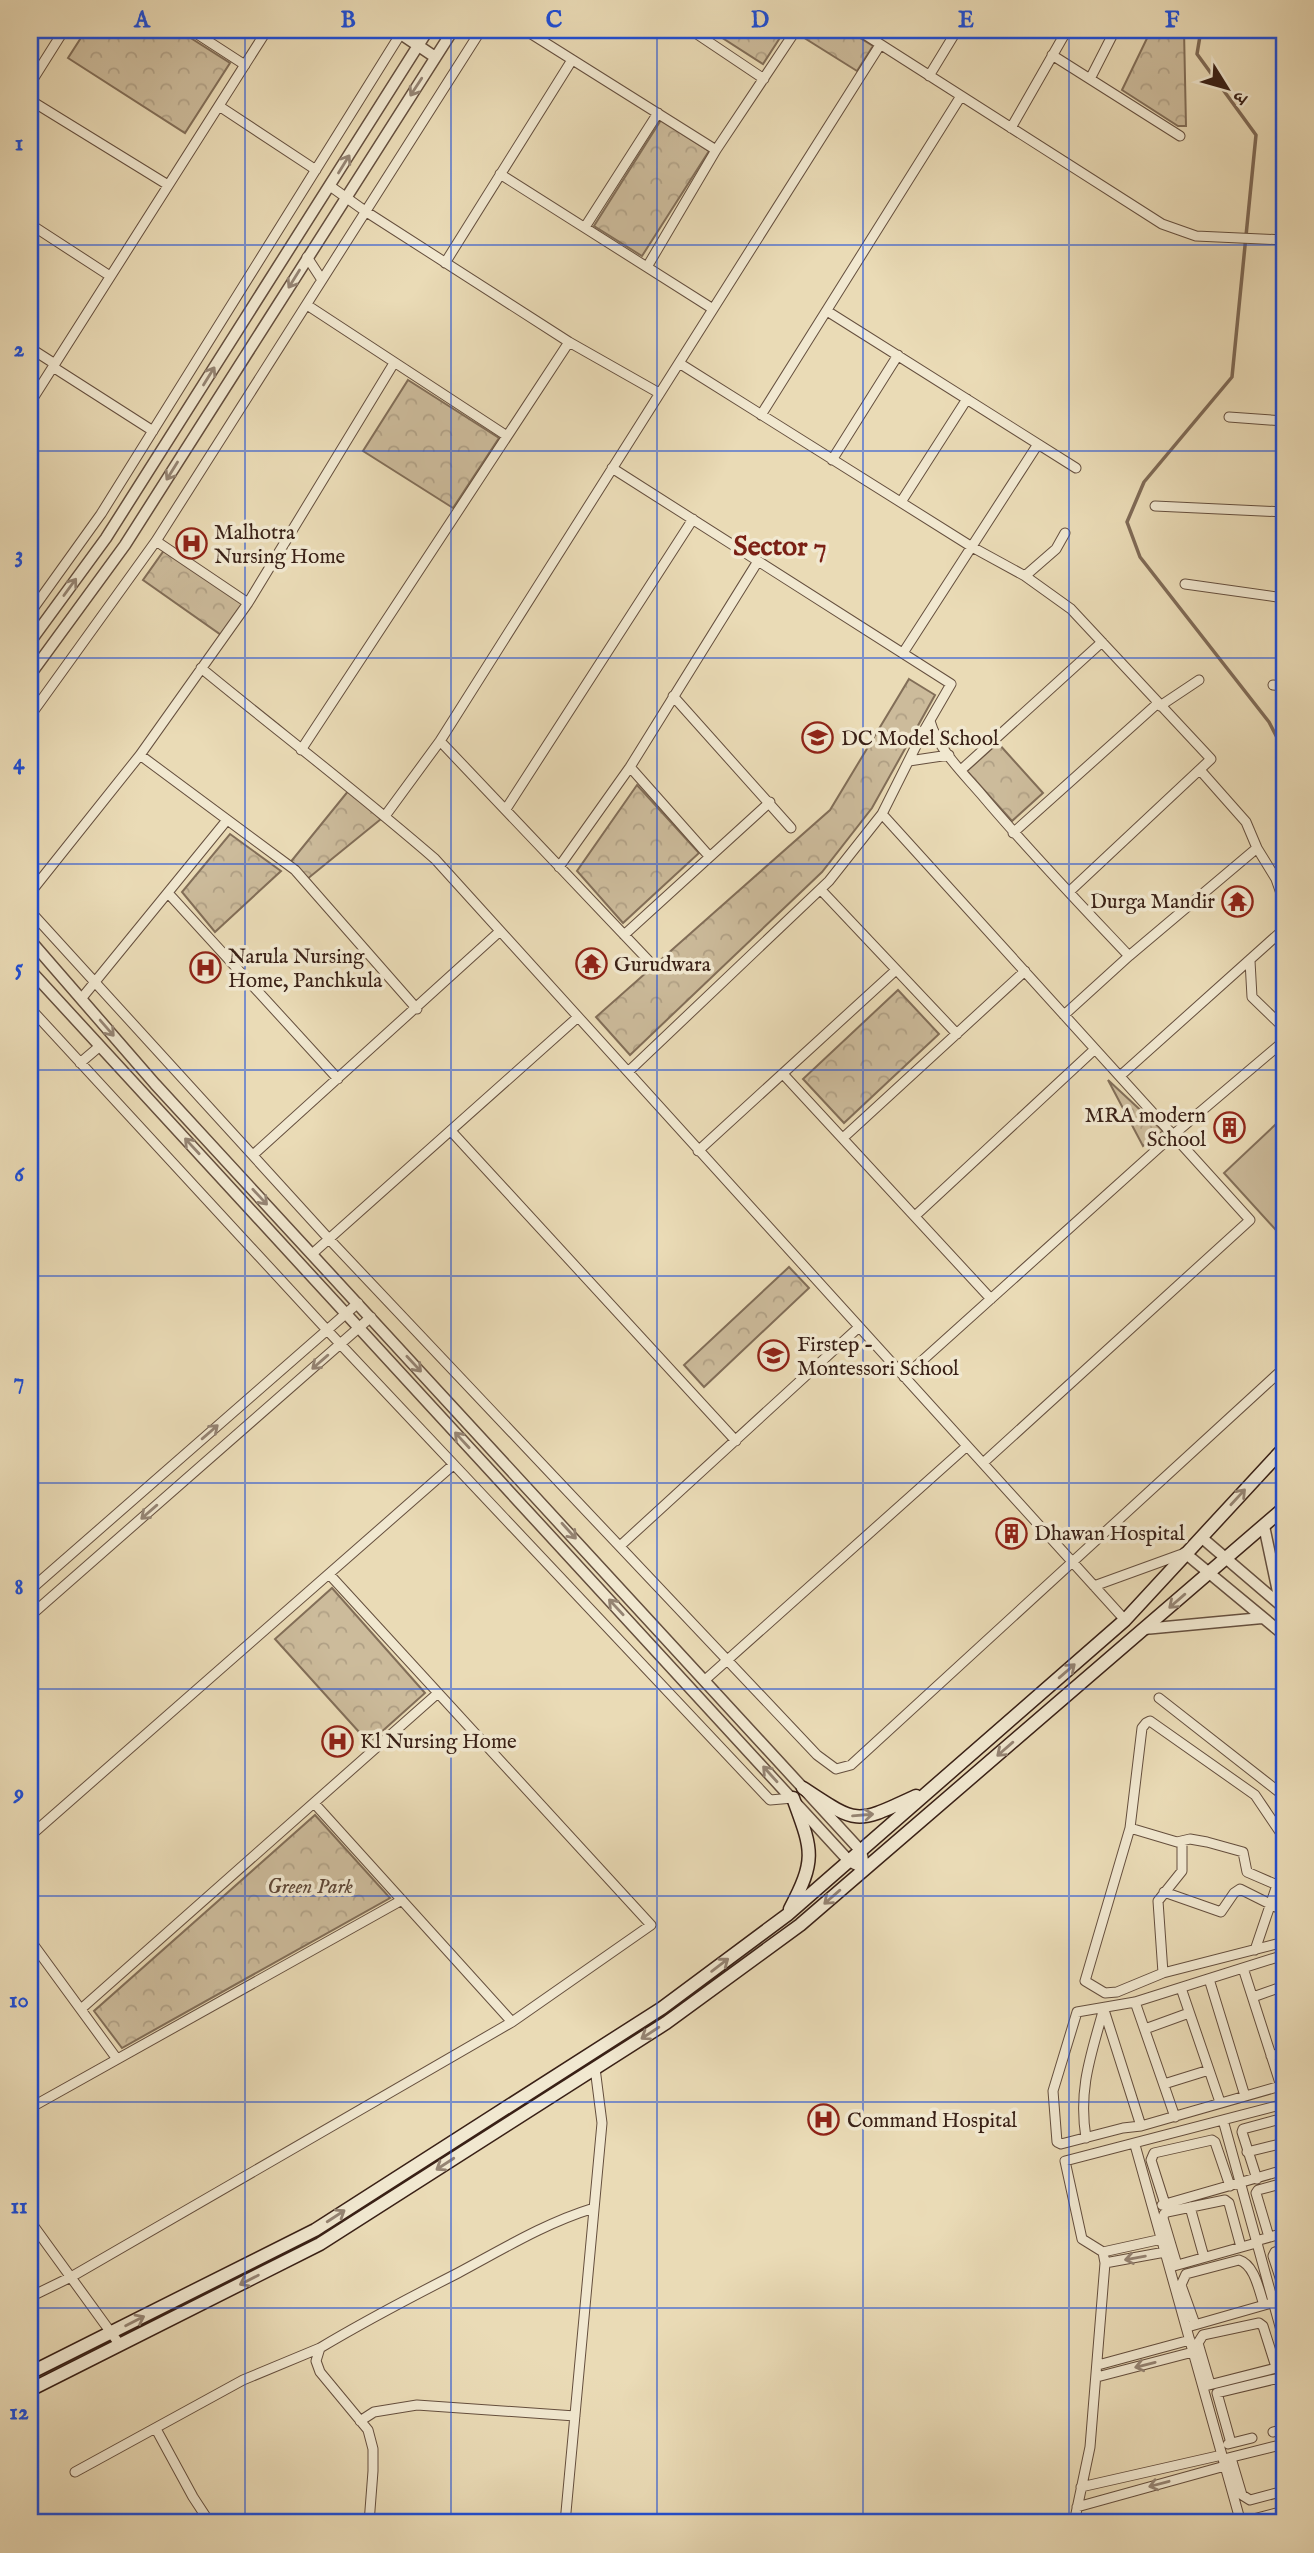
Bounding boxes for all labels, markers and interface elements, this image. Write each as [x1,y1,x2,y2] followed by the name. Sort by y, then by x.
[133,6,151,35] text: A
[340,6,356,35] text: B
[546,6,563,35] text: C
[751,6,769,35] text: D
[958,6,974,35] text: E
[1165,6,1180,35] text: F
[1192,52,1262,122] north arrow
[408,77,422,97] one-way arrow
[1226,84,1253,109] text: उ
[15,129,23,158] text: 1
[338,154,352,174] one-way arrow
[286,269,301,288] one-way arrow
[14,335,25,364] text: 2
[202,367,216,387] one-way arrow
[164,461,178,481] one-way arrow
[214,520,346,571] place label: Malhotra Nursing Home
[174,527,208,561] hospital icon: Malhotra Nursing Home
[733,530,827,565] district label: Sector 7
[15,541,23,570] text: 3
[63,578,78,597] one-way arrow
[801,721,835,755] school or university icon: DC Model School
[841,726,999,753] place label: DC Model School
[13,748,25,777] text: 4
[1221,884,1255,918] temple icon: Durga Mandir
[1090,889,1215,916] place label: Durga Mandir
[228,944,383,995] place label: Narula Nursing Home, Panchkula
[574,947,608,981] temple icon: Gurudwara
[188,951,222,985] hospital icon: Narula Nursing Home, Panchkula
[614,952,712,979] place label: Gurudwara
[15,954,24,983] text: 5
[99,1019,115,1037] one-way arrow
[1084,1103,1206,1154] place label: MRA modern School
[1212,1110,1246,1144] building icon: MRA modern School
[183,1138,200,1155] one-way arrow
[14,1160,25,1189] text: 6
[251,1188,268,1205] one-way arrow
[797,1332,959,1383] place label: Firstep - Montessori School
[757,1339,791,1373] school or university icon: Firstep - Montessori School
[311,1354,329,1370] one-way arrow
[406,1355,423,1372] one-way arrow
[14,1367,24,1396] text: 7
[201,1424,219,1440] one-way arrow
[453,1432,470,1449] one-way arrow
[1230,1489,1247,1506] one-way arrow
[140,1504,158,1520] one-way arrow
[994,1516,1028,1550] building icon: Dhawan Hospital
[1034,1521,1185,1548] place label: Dhawan Hospital
[560,1522,577,1539] one-way arrow
[14,1573,24,1602] text: 8
[1168,1593,1186,1609] one-way arrow
[608,1598,624,1616] one-way arrow
[1058,1663,1076,1679] one-way arrow
[320,1724,354,1758] hospital icon: Kl Nursing Home
[360,1729,517,1756] place label: Kl Nursing Home
[996,1741,1014,1757] one-way arrow
[762,1766,779,1783] one-way arrow
[13,1779,24,1808] text: 9
[851,1808,874,1821] one-way arrow
[267,1874,354,1901] park label: Green Park
[823,1889,841,1905] one-way arrow
[710,1957,729,1972] one-way arrow
[9,1986,29,2015] text: 10
[640,2027,660,2041] one-way arrow
[807,2103,841,2137] hospital icon: Command Hospital
[847,2108,1017,2135] place label: Command Hospital
[436,2157,455,2172] one-way arrow
[10,2192,28,2221] text: 11
[326,2209,346,2223] one-way arrow
[1124,2252,1147,2265] one-way arrow
[239,2273,260,2287] one-way arrow
[124,2313,144,2327] one-way arrow
[1134,2359,1156,2372] one-way arrow
[9,2398,29,2427] text: 12
[1148,2479,1170,2492] one-way arrow

